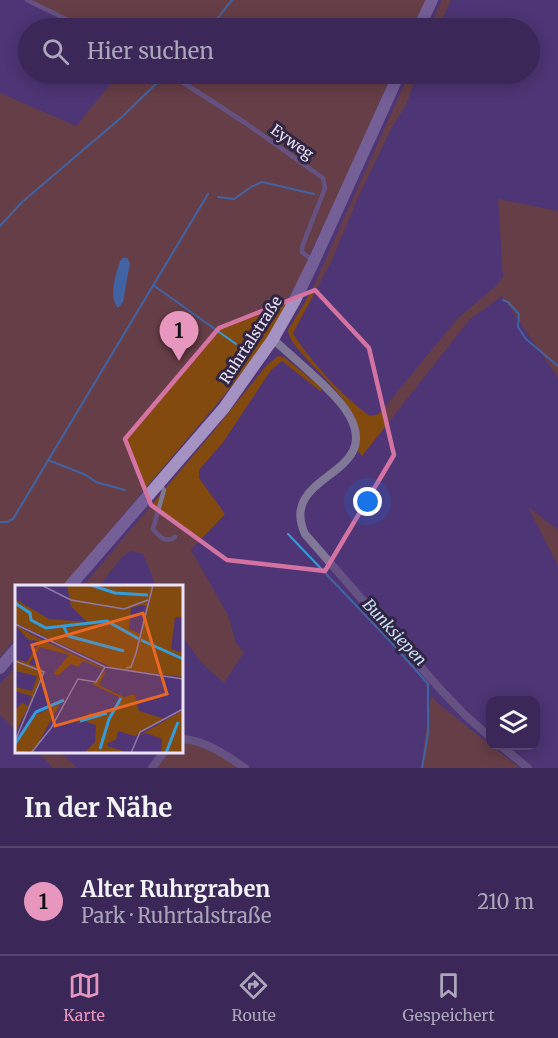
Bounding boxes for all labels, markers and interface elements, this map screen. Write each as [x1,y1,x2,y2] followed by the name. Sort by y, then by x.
[18,18,540,84] search box
[39,35,72,68] icon: search
[87,37,214,65] text: Hier suchen
[267,120,317,163] street label: Eyweg
[215,292,286,387] street label: Ruhrtalstraße
[160,312,198,361] pin: 1
[353,487,382,516] your location
[15,585,183,753] inset map
[359,594,431,670] water label: Bunksiepen
[486,696,540,750] map controls
[486,696,540,750] button: layers
[24,791,172,824] text: In der Nähe
[81,875,270,903] text: Alter Ruhrgraben
[39,889,48,914] text: 1
[477,889,534,914] text: 210 m
[81,903,271,928] text: Park · Ruhrtalstraße
[63,969,105,1025] tab: Karte
[231,969,276,1025] tab: Route
[403,969,495,1025] tab: Gespeichert

